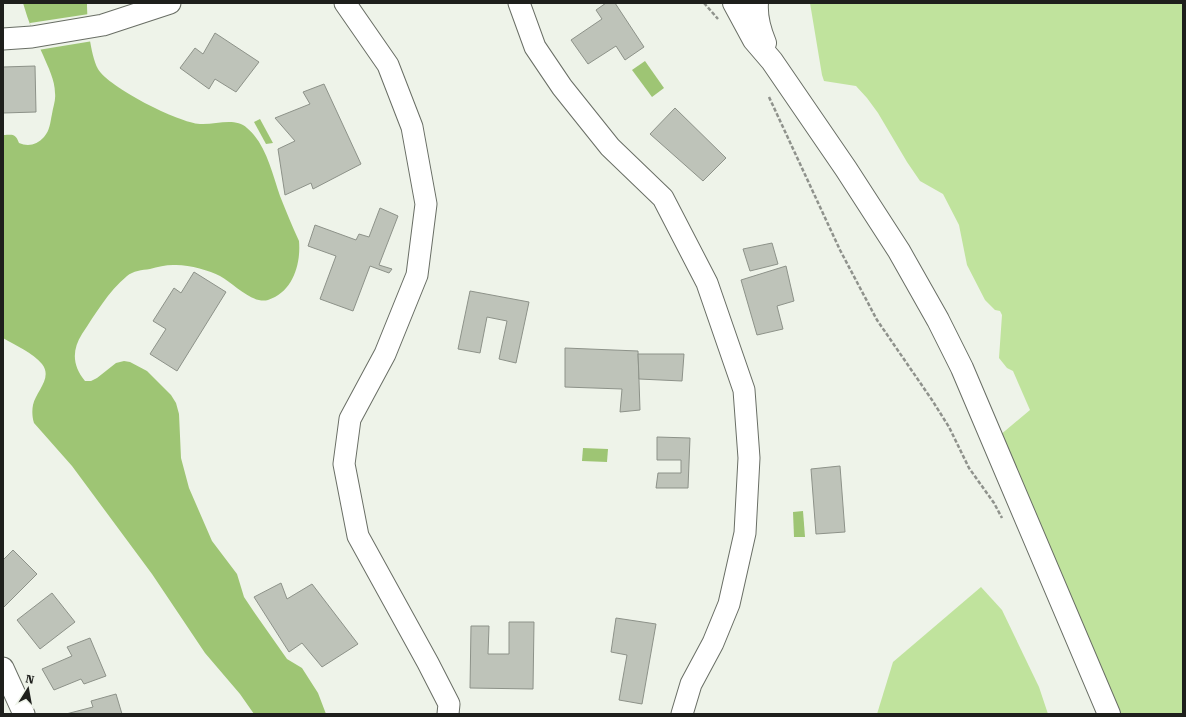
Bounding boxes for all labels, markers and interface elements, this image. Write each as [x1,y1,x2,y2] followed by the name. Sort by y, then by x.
[8,669,48,709] north arrow
[24,672,36,687] text: N

